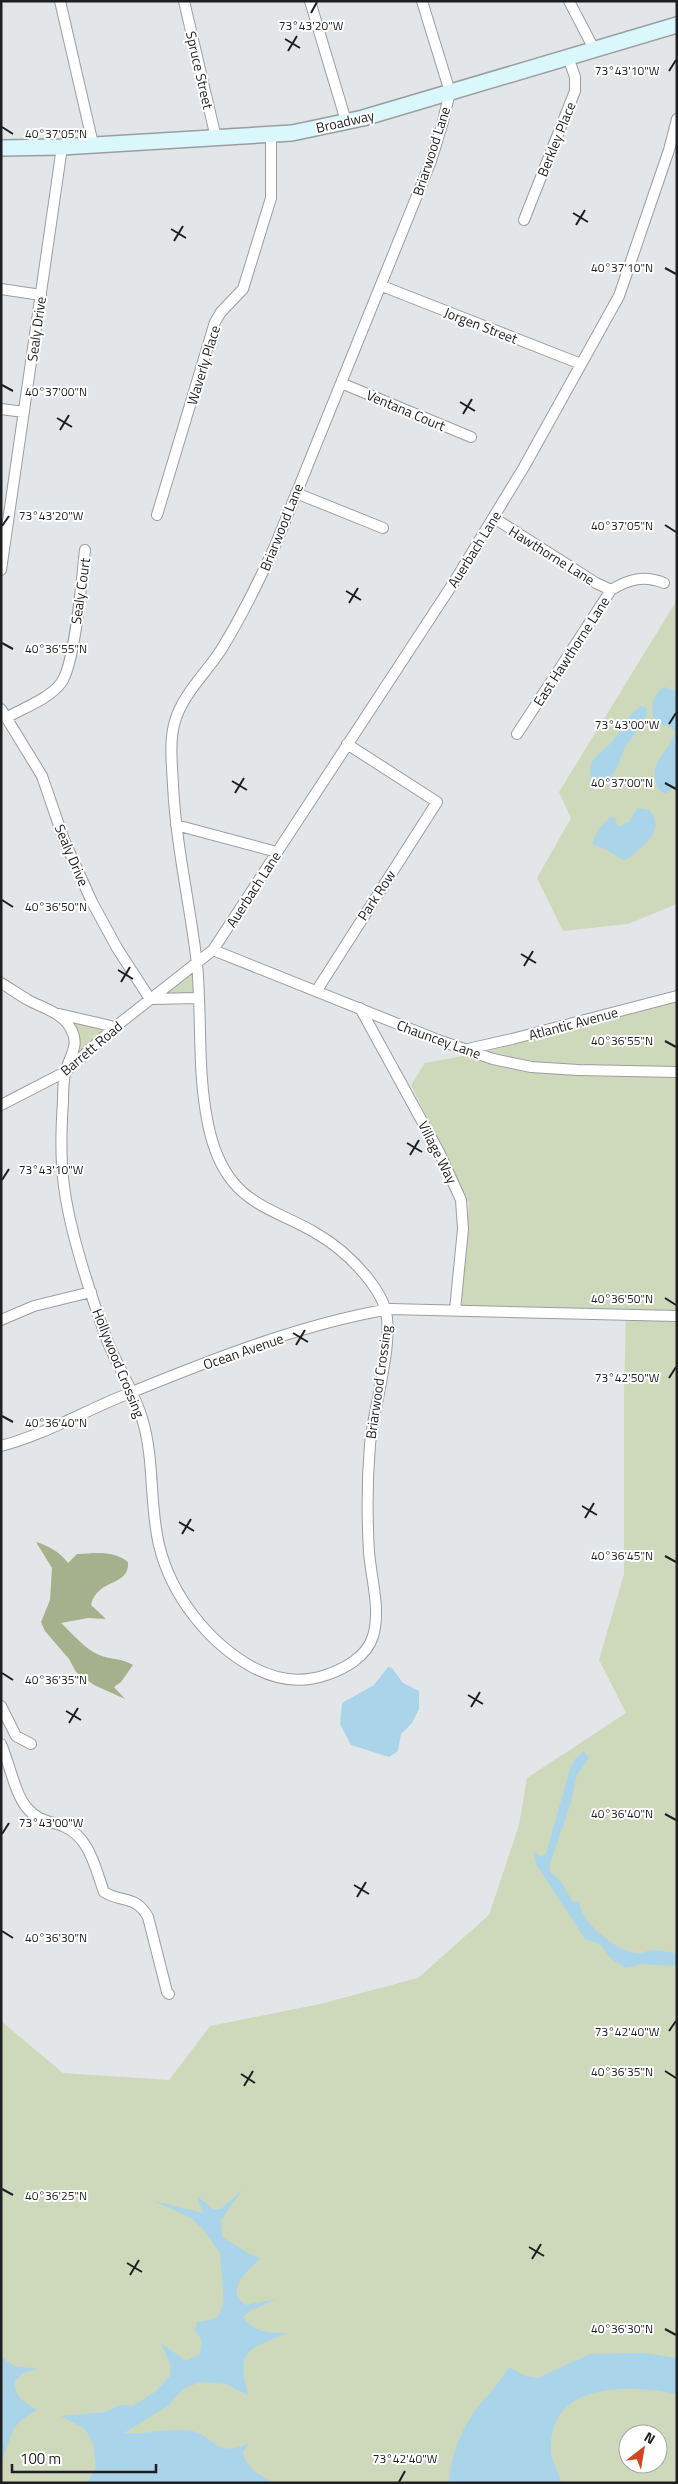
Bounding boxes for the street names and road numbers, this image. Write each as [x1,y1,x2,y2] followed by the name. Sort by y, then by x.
[181,29,219,111] street label: Spruce Street
[531,98,581,180] street label: Berkley Place
[314,104,377,138] street label: Broadway
[407,104,455,198] street label: Briarwood Lane
[21,295,51,363] street label: Sealy Drive
[441,301,521,349] street label: Jorgen Street
[181,323,225,407] street label: Waverly Place
[363,384,449,436] street label: Ventana Court
[254,480,308,574] street label: Briarwood Lane
[442,507,506,591] street label: Auerbach Lane
[505,520,599,590] street label: Hawthorne Lane
[65,556,95,626] street label: Sealy Court
[528,592,614,710] street label: East Hawthorne Lane
[50,821,94,889] street label: Sealy Drive
[220,847,286,931] street label: Auerbach Lane
[352,865,400,924] street label: Park Row
[526,1001,620,1045] street label: Atlantic Avenue
[394,1014,484,1064] street label: Chauncey Lane
[55,1016,127,1080] street label: Barrett Road
[413,1117,463,1187] street label: Village Way
[87,1305,151,1421] street label: Hollywood Crossing
[360,1324,396,1440] street label: Briarwood Crossing
[200,1327,286,1375] street label: Ocean Avenue

